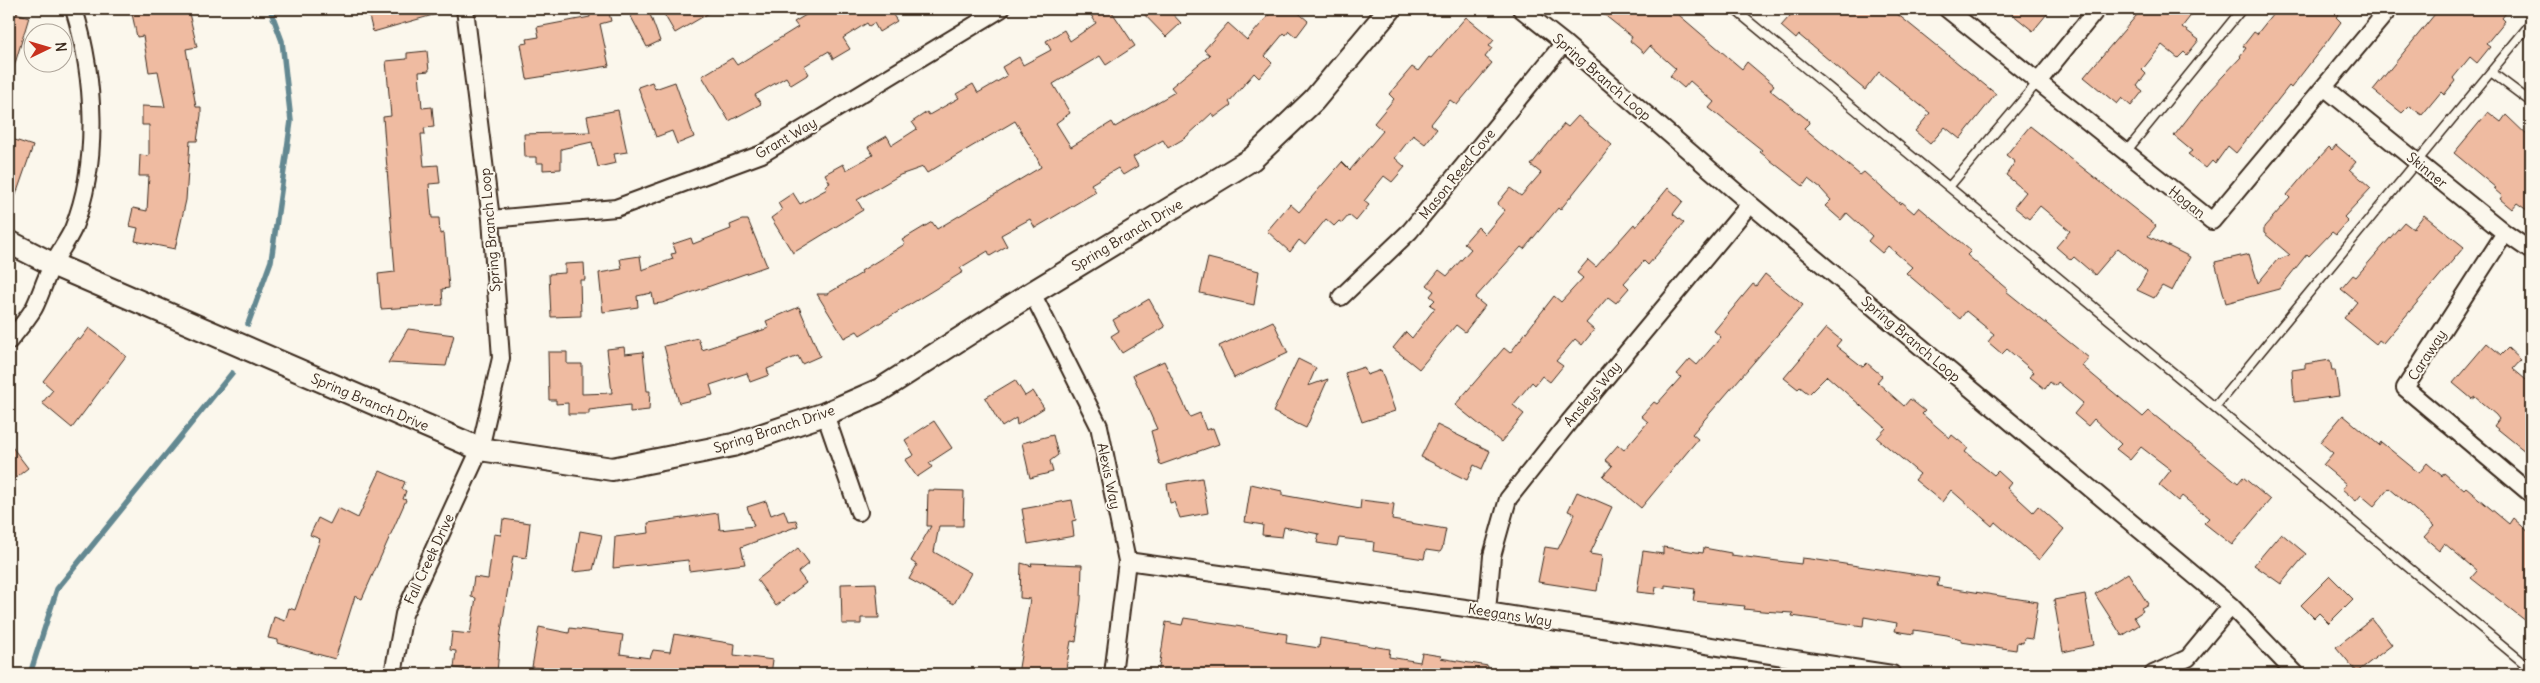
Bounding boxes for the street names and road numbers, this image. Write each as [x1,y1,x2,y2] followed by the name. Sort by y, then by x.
[1549,29,1655,125] street label: Spring Branch Loop
[752,113,820,163] street label: Grant Way
[1415,125,1499,223] street label: Mason Reed Cove
[2403,148,2451,192] street label: Skinner
[476,167,504,293] street label: Spring Branch Loop
[2165,182,2209,222] street label: Hogan
[1068,195,1186,275] street label: Spring Branch Drive
[1858,292,1964,386] street label: Spring Branch Loop
[2404,326,2450,384] street label: Caraway
[1559,358,1625,430] street label: Ansleys Way
[308,369,432,435] street label: Spring Branch Drive
[711,401,837,457] street label: Spring Branch Drive
[1093,441,1125,511] street label: Alexis Way
[400,511,458,607] street label: Fall Creek Drive
[1467,599,1553,631] street label: Keegans Way

